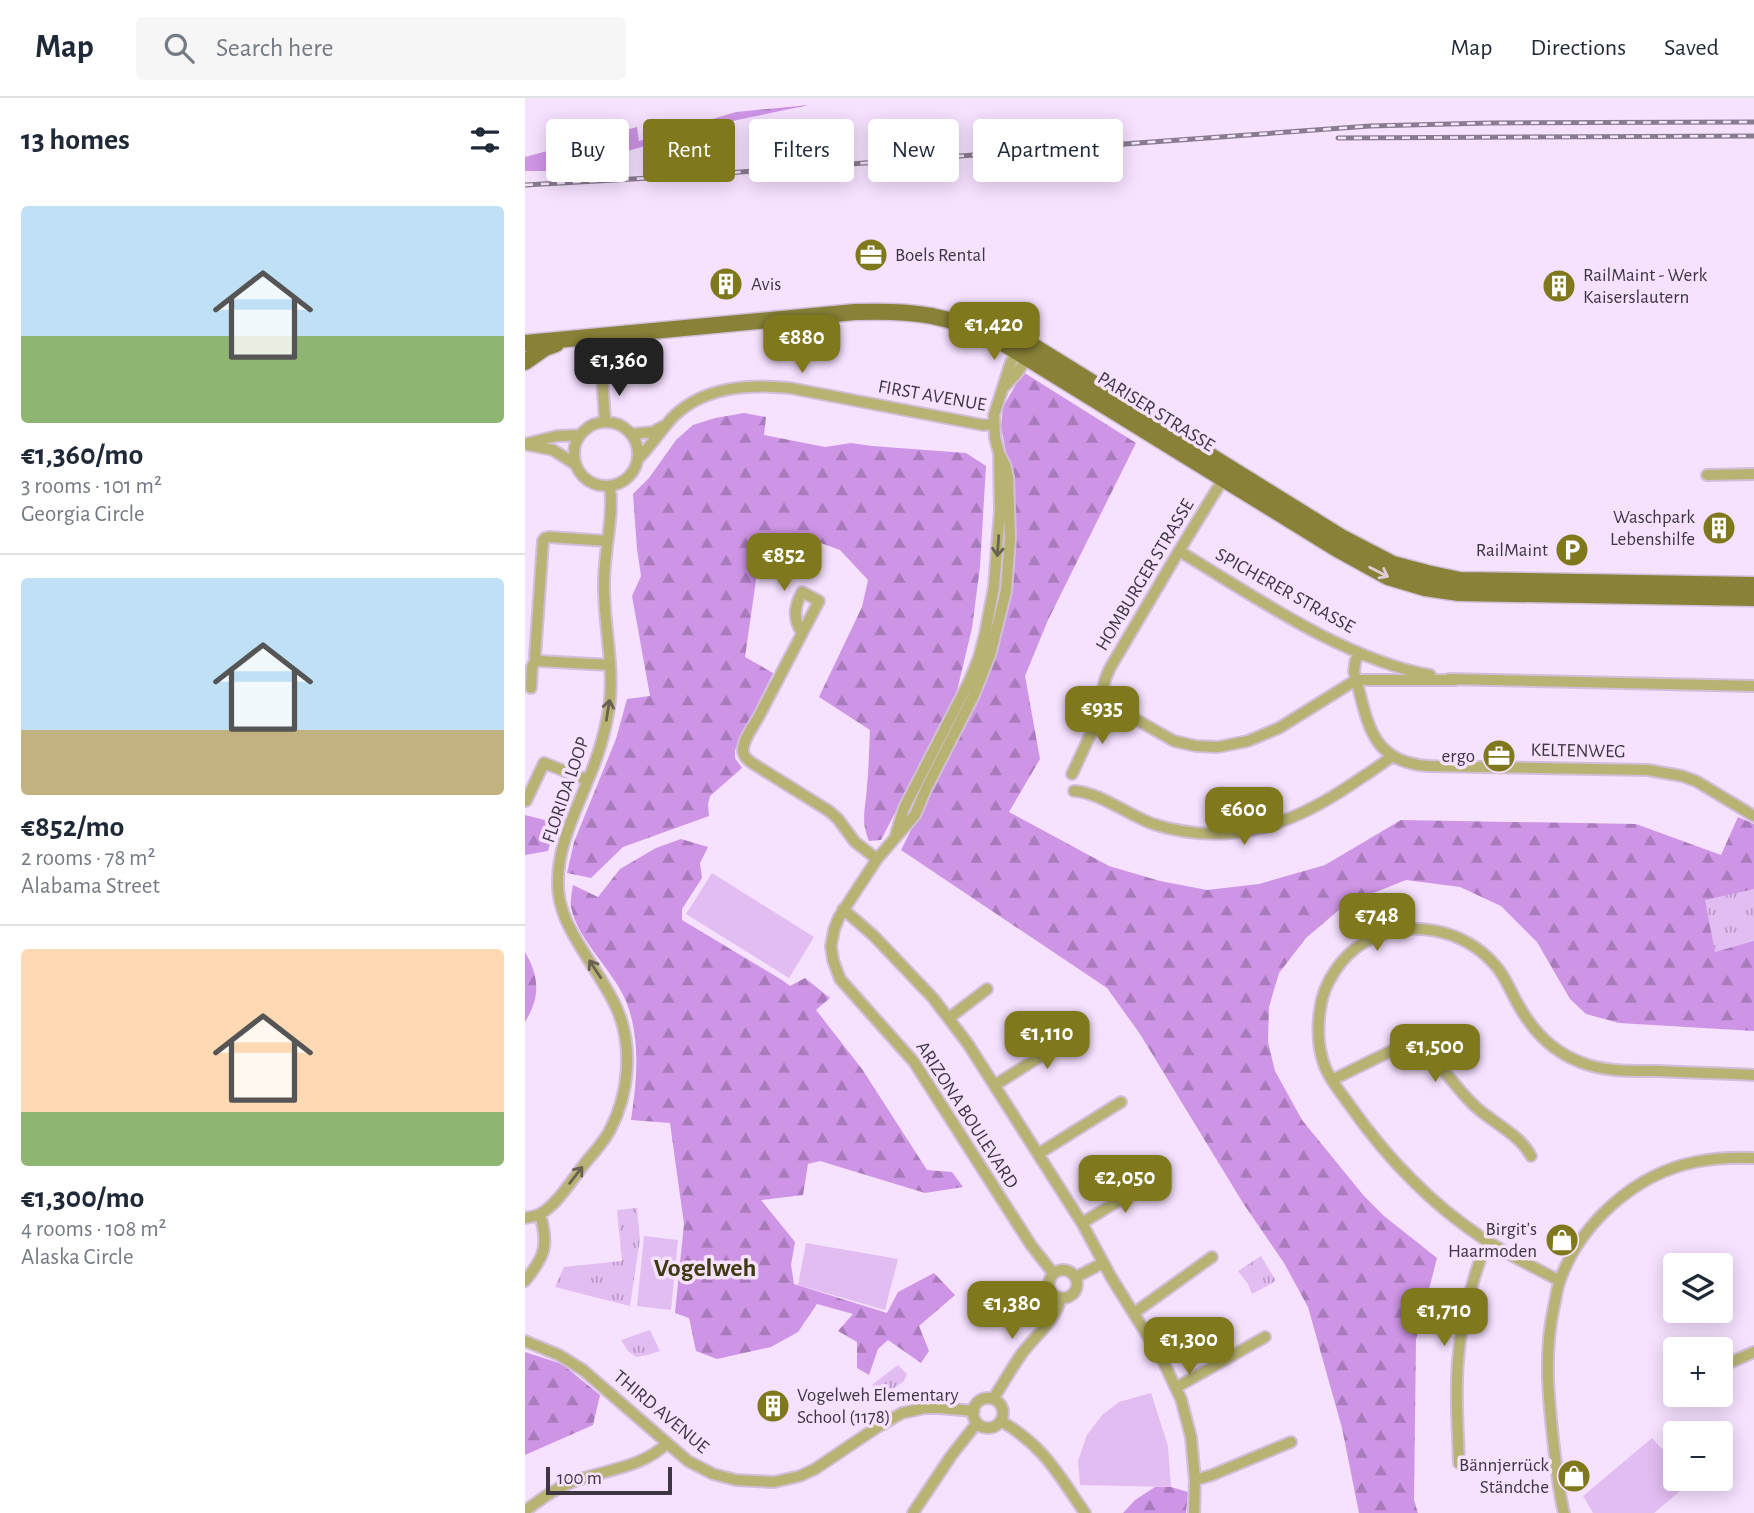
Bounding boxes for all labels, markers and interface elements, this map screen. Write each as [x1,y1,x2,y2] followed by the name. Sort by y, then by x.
[136,17,626,80] search box
[160,29,198,67] icon: search
[35,31,94,64] text: Map
[216,35,334,61] text: Search here
[1450,36,1492,60] text: Map
[1530,36,1626,60] text: Directions
[1664,36,1719,60] text: Saved
[546,119,629,182] chip: Buy
[643,119,735,182] chip: Rent
[749,119,854,182] chip: Filters
[868,119,959,182] chip: New
[973,119,1123,182] chip: Apartment
[466,121,504,159] icon: filters
[21,125,130,155] text: 13 homes
[852,236,890,274] office icon: Boels Rental
[895,246,986,265] place label: Boels Rental
[200,252,326,378] icon: home
[707,265,745,303] building icon: Avis
[1583,266,1707,307] place label: RailMaint - Werk Kaiserslautern
[1540,267,1578,305] building icon: RailMaint - Werk Kaiserslautern
[751,275,781,294] place label: Avis
[937,302,1051,362] pin: €1,420
[965,313,1023,336] text: €1,420
[761,316,843,375] pin: €880
[779,326,825,349] text: €880
[562,338,676,398] pin: €1,360
[590,349,648,372] text: €1,360
[1094,368,1218,456] street label: PARISER STRASSE
[876,377,988,415] street label: FIRST AVENUE
[21,440,143,470] text: €1,360/mo
[21,475,162,498] text: 3 rooms · 101 m²
[1092,496,1198,654] street label: HOMBURGER STRASSE
[21,503,145,526] text: Georgia Circle
[1610,508,1695,549] place label: Waschpark Lebenshilfe
[1700,509,1738,547] building icon: Waschpark Lebenshilfe
[1553,531,1591,569] parking icon: RailMaint
[743,533,825,593] pin: €852
[991,534,1004,557] one-way arrow
[1476,541,1548,560] place label: RailMaint
[763,544,805,567] text: €852
[1212,545,1358,637] street label: SPICHERER STRASSE
[1368,565,1389,579] one-way arrow
[200,624,326,750] icon: home
[1061,686,1143,746] pin: €935
[1081,697,1123,720] text: €935
[602,699,615,722] one-way arrow
[539,735,593,845] street label: FLORIDA LOOP
[1480,737,1518,775] office icon: ergo
[1530,741,1626,761] street label: KELTENWEG
[1442,747,1475,766] place label: ergo
[1203,788,1285,847] pin: €600
[1221,798,1267,821] text: €600
[21,812,124,842] text: €852/mo
[21,847,156,870] text: 2 rooms · 78 m²
[21,875,160,898] text: Alabama Street
[1336,894,1418,953] pin: €748
[1355,904,1399,927] text: €748
[587,960,601,980] one-way arrow
[200,995,326,1121] icon: home
[990,1012,1104,1071] pin: €1,110
[1021,1022,1073,1045] text: €1,110
[1378,1024,1492,1084] pin: €1,500
[1406,1035,1464,1058] text: €1,500
[912,1038,1022,1192] street label: ARIZONA BOULEVARD
[1068,1156,1182,1215] pin: €2,050
[1095,1166,1155,1189] text: €2,050
[568,1167,583,1185] one-way arrow
[21,1183,144,1213] text: €1,300/mo
[21,1218,167,1241] text: 4 rooms · 108 m²
[1448,1220,1537,1261] place label: Birgit's Haarmoden
[1543,1221,1581,1259] shop icon: Birgit's Haarmoden
[21,1246,134,1269] text: Alaska Circle
[1663,1253,1733,1491] map controls
[1663,1253,1733,1323] button: layers
[654,1255,756,1281] district label: Vogelweh
[955,1282,1069,1341] pin: €1,380
[1387,1288,1501,1348] pin: €1,710
[983,1292,1041,1315] text: €1,380
[1417,1299,1471,1322] text: €1,710
[1132,1318,1246,1377] pin: €1,300
[1160,1328,1218,1351] text: €1,300
[1663,1337,1733,1407] button: +
[610,1367,712,1457] street label: THIRD AVENUE
[797,1386,959,1427] place label: Vogelweh Elementary School (1178)
[754,1387,792,1425] building icon: Vogelweh Elementary School (1178)
[1663,1421,1733,1491] button: −
[1459,1456,1549,1497] place label: Bännjerrück Ständche
[1555,1457,1593,1495] shop icon: Bännjerrück Ständche
[546,1464,672,1496] scale bar
[557,1469,602,1488] text: 100 m

